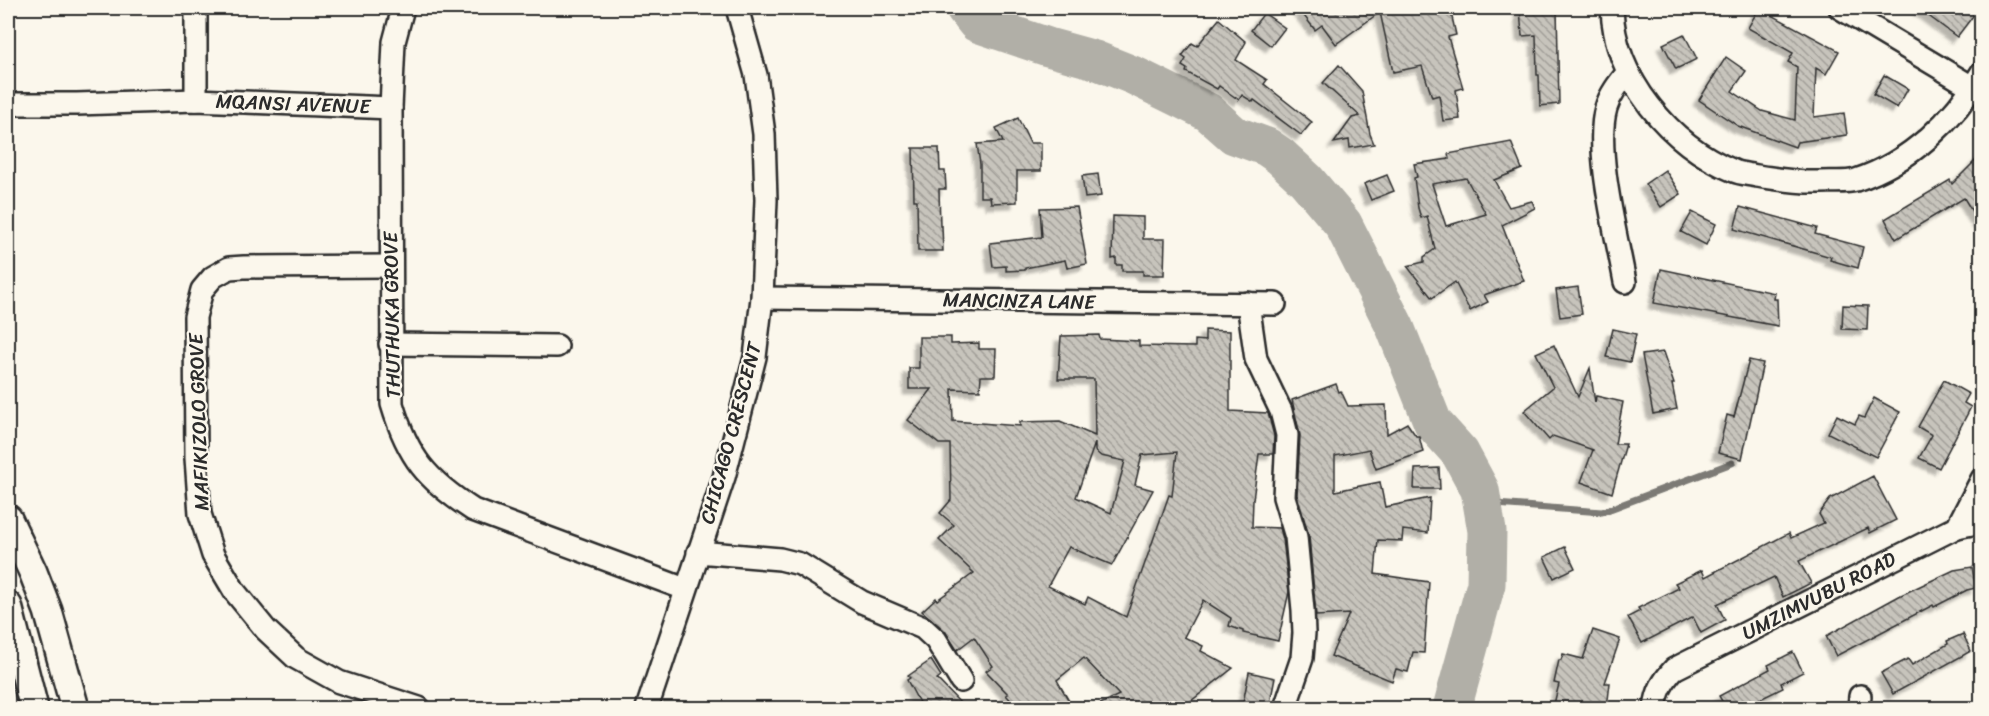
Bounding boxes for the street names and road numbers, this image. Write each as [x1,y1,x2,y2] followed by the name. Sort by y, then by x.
[215,84,373,124] street label: MQANSI AVENUE
[373,230,411,399] street label: THUTHUKA GROVE
[942,282,1097,320] street label: MANCINZA LANE
[178,331,220,511] street label: MAFIKIZOLO GROVE
[690,336,773,528] street label: CHICAGO CRESCENT
[1736,542,1902,650] street label: UMZIMVUBU ROAD

